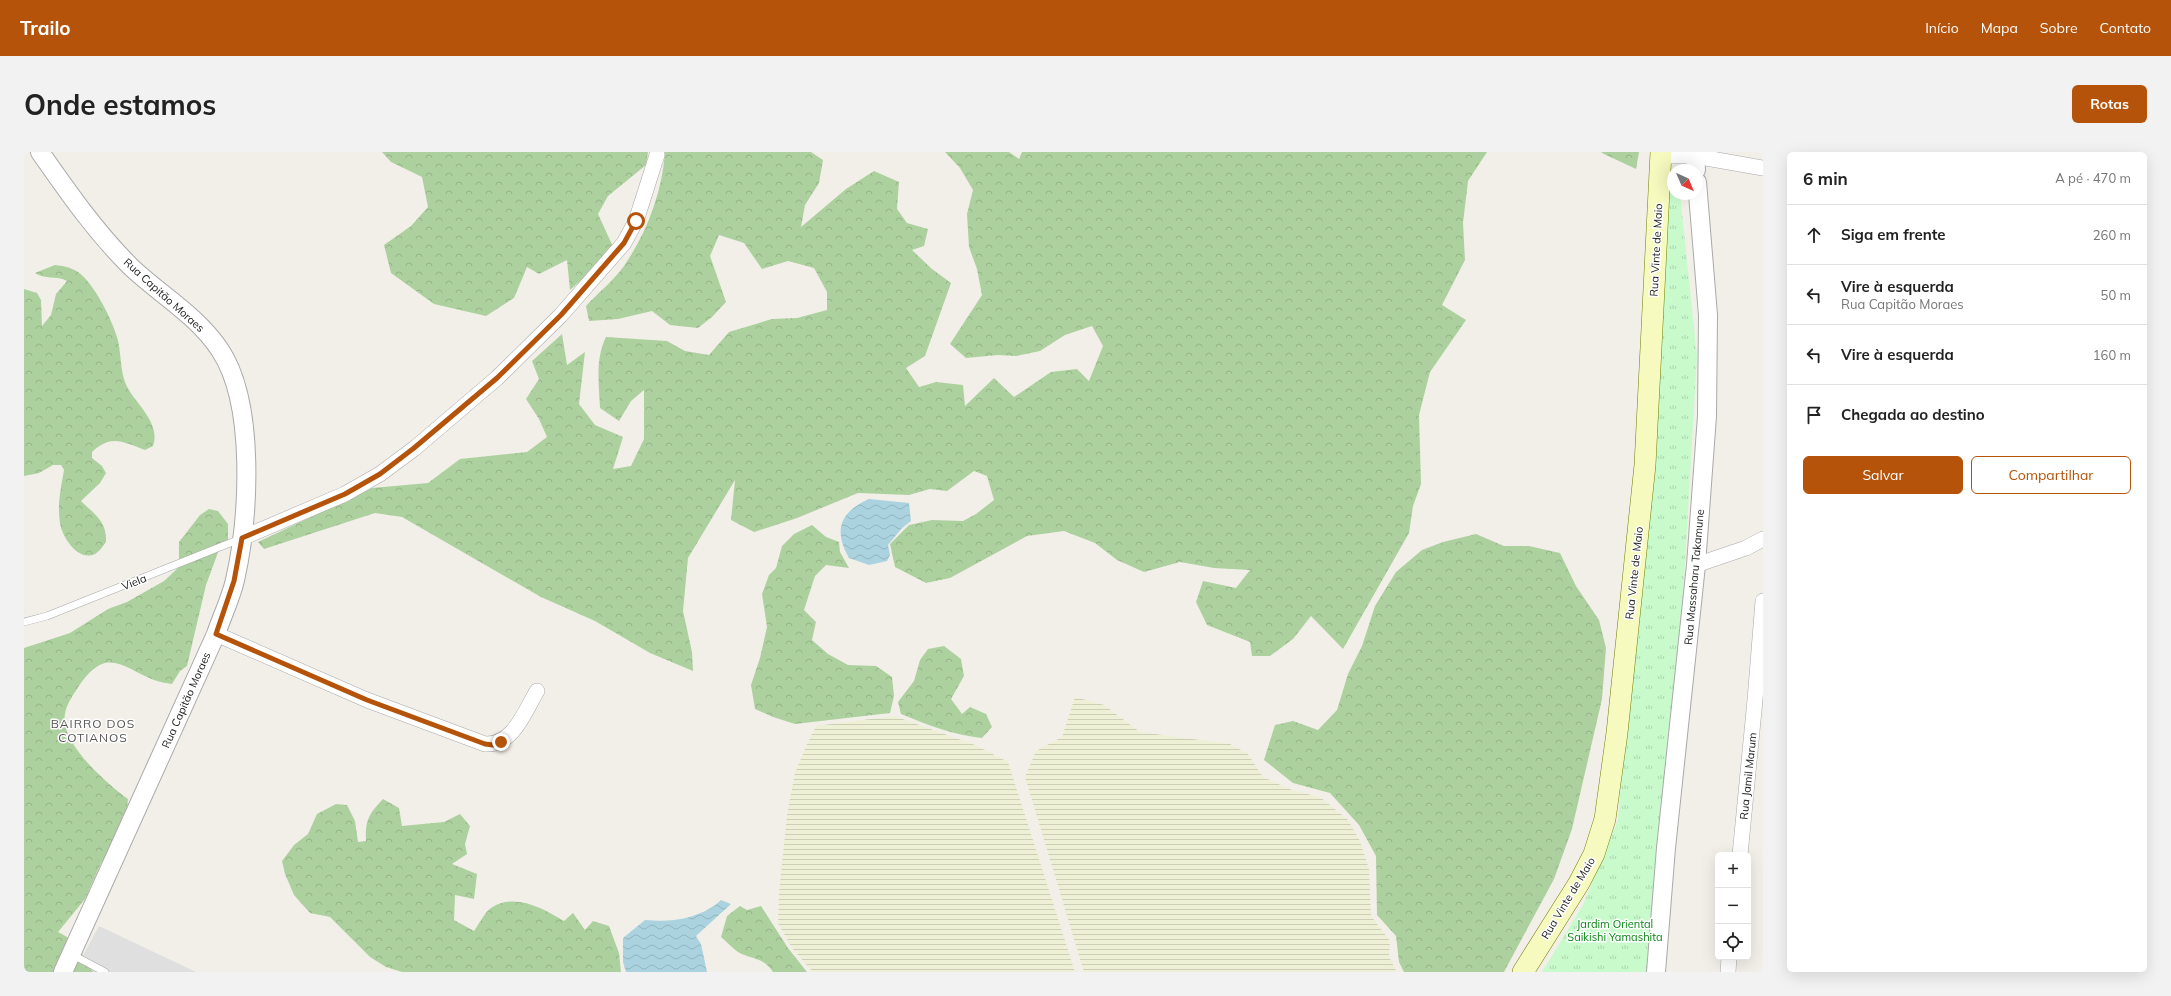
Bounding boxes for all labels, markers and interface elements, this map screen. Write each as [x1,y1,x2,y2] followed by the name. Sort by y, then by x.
[20,16,71,40] text: Trailo
[1925,19,1959,37] text: Início
[1981,19,2018,37] text: Mapa
[2040,19,2078,37] text: Sobre
[2100,19,2151,37] text: Contato
[2072,85,2147,123] button: Rotas
[24,87,216,122] text: Onde estamos
[1667,164,1703,200] north arrow
[1803,168,1848,189] text: 6 min
[2055,170,2131,186] text: A pé · 470 m
[1647,203,1665,297] street label: Rua Vinte de Maio
[627,212,645,230] route start
[1803,224,1825,246] icon: ahead
[1841,225,1946,244] text: Siga em frente
[2093,227,2131,243] text: 260 m
[121,255,207,335] street label: Rua Capitão Moraes
[1841,277,1954,296] text: Vire à esquerda
[1803,284,1825,306] icon: left
[2101,287,2131,303] text: 50 m
[1841,296,1964,312] text: Rua Capitão Moraes
[1803,344,1825,366] icon: left
[1841,345,1954,364] text: Vire à esquerda
[2093,347,2131,363] text: 160 m
[1803,404,1825,426] icon: arrive
[1841,405,1985,424] text: Chegada ao destino
[1803,456,1963,494] button: Salvar
[1971,456,2131,494] button: Compartilhar
[1681,508,1707,645] street label: Rua Massaharu Takamune
[1622,526,1646,620] street label: Rua Vinte de Maio
[120,571,148,593] street label: Viela
[158,650,214,750] street label: Rua Capitão Moraes
[51,716,135,745] district label: BAIRRO DOS COTIANOS
[1736,732,1760,820] street label: Rua Jamil Marum
[492,733,510,751] route end
[1715,852,1751,960] map controls
[1715,852,1751,888] button: +
[1538,854,1598,942] street label: Rua Vinte de Maio
[1715,888,1751,924] button: −
[1567,917,1663,944] park label: Jardim Oriental Saikishi Yamashita
[1715,924,1751,960] button: locate

